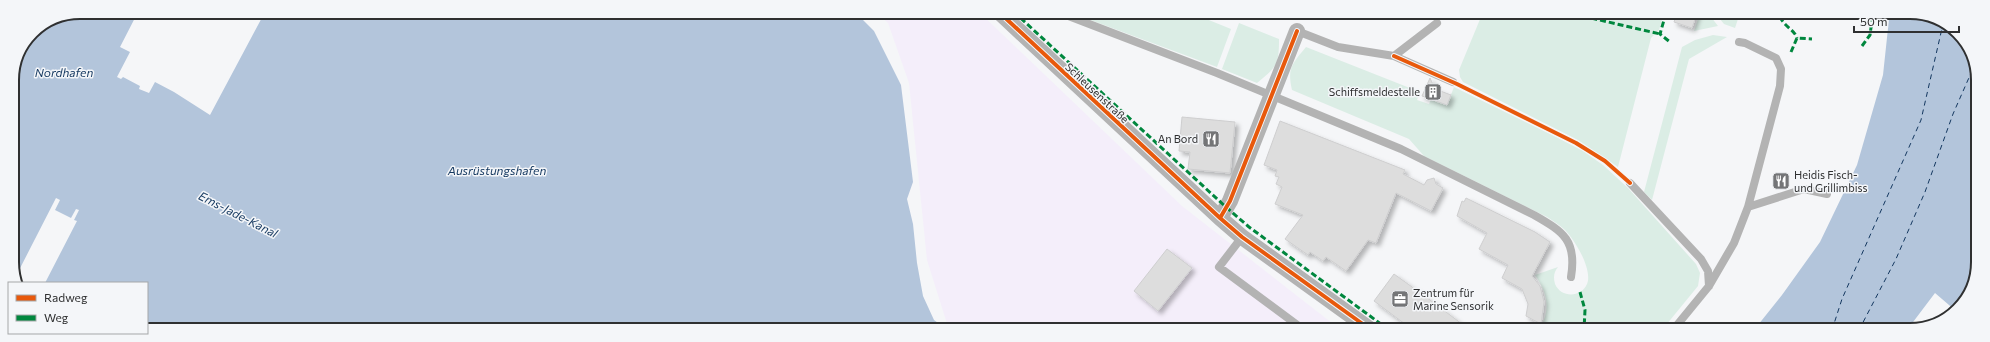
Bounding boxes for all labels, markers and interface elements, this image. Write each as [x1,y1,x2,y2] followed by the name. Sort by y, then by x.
[1854,8,1959,34] scale bar
[1860,14,1888,28] text: 50 m
[1063,60,1132,125] street label: Schleusenstraße
[35,65,93,79] water label: Nordhafen
[1423,82,1443,102] building icon: Schiffsmeldestelle
[1329,85,1420,98] place label: Schiffsmeldestelle
[1201,129,1221,149] restaurant icon: An Bord
[1158,132,1198,145] place label: An Bord
[447,163,546,177] water label: Ausrüstungshafen
[1794,168,1868,194] place label: Heidis Fisch- und Grillimbiss
[1771,171,1791,191] restaurant icon: Heidis Fisch- und Grillimbiss
[196,188,281,241] water label: Ems-Jade-Kanal
[8,282,148,334] legend
[1413,286,1494,312] place label: Zentrum für Marine Sensorik
[1390,289,1410,309] office icon: Zentrum für Marine Sensorik
[44,290,88,304] text: Radweg
[44,310,69,324] text: Weg

